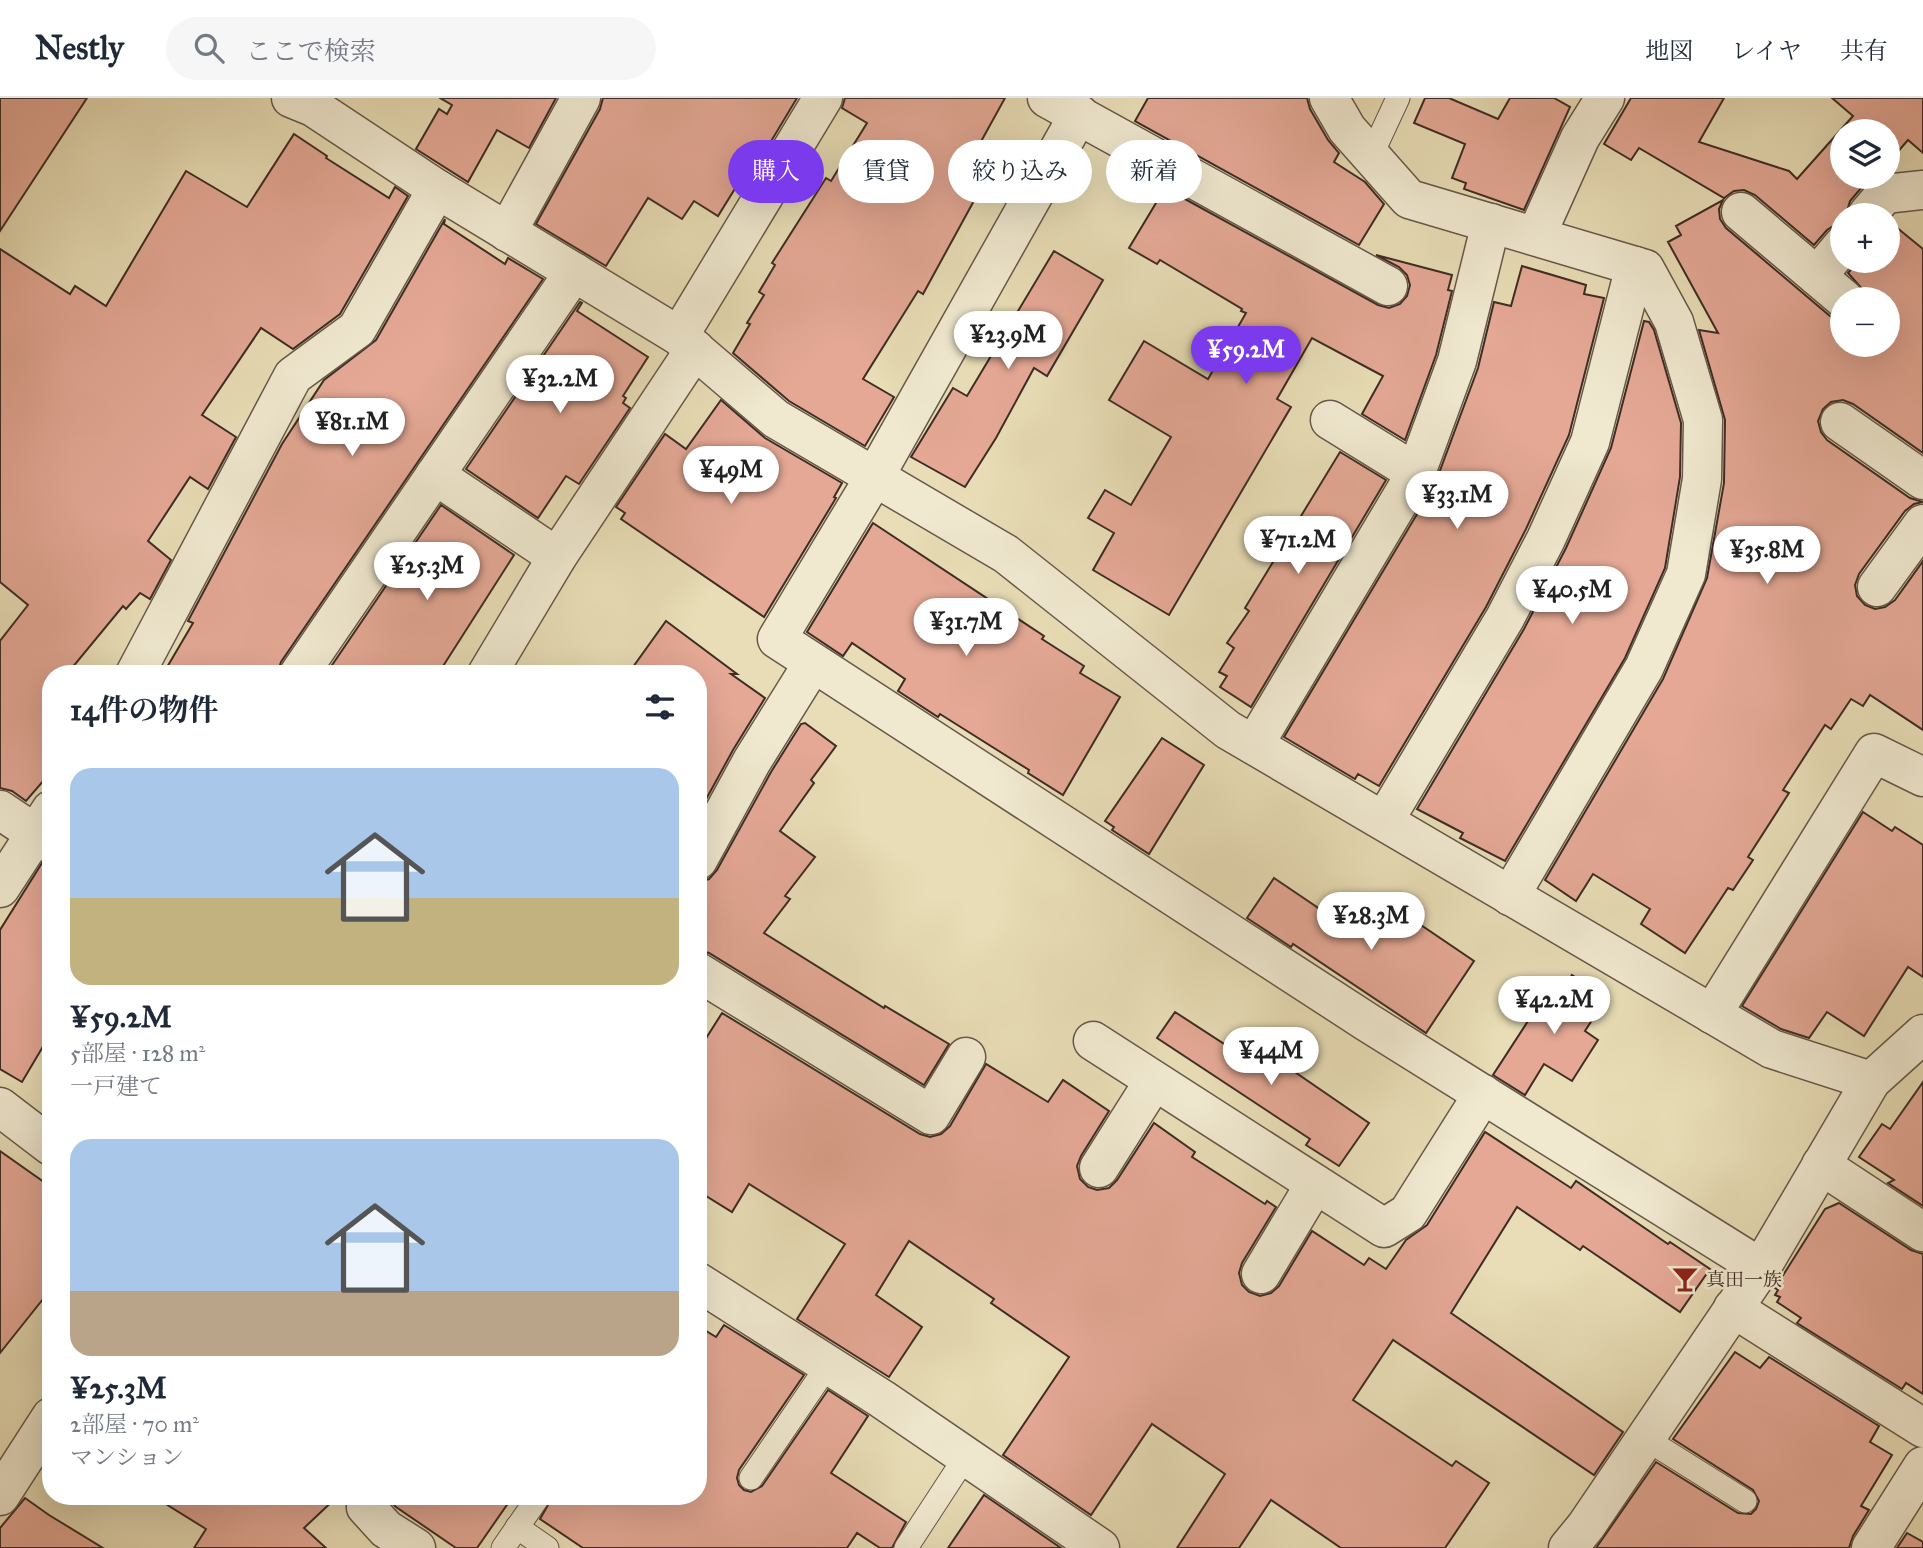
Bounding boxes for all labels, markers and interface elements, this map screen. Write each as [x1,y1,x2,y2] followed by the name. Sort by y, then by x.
[166,17,656,80] search box
[35,28,124,68] text: Nestly
[190,29,228,67] icon: search
[246,35,376,67] text: ここで検索
[1645,36,1693,66] text: 地図
[1731,36,1802,66] text: レイヤ
[1840,36,1888,66] text: 共有
[1830,119,1900,357] map controls
[1830,119,1900,189] button: layers
[728,140,824,203] chip: 購入
[838,140,934,203] chip: 賃貸
[948,140,1092,203] chip: 絞り込み
[1106,140,1202,203] chip: 新着
[1830,203,1900,273] button: +
[1830,287,1900,357] button: −
[951,312,1065,371] pin: ¥23.9M
[970,320,1046,348] text: ¥23.9M
[1189,327,1303,386] pin: ¥59.2M
[1207,335,1285,363] text: ¥59.2M
[503,356,617,415] pin: ¥32.2M
[522,364,598,392] text: ¥32.2M
[295,398,409,458] pin: ¥81.1M
[315,407,389,435] text: ¥81.1M
[690,446,772,506] pin: ¥49M
[699,455,763,483] text: ¥49M
[1400,472,1514,531] pin: ¥33.1M
[1421,480,1493,508] text: ¥33.1M
[1241,517,1355,576] pin: ¥71.2M
[1260,525,1336,553] text: ¥71.2M
[1710,526,1824,586] pin: ¥35.8M
[1729,535,1805,563] text: ¥35.8M
[370,542,484,602] pin: ¥25.3M
[390,551,464,579] text: ¥25.3M
[1515,566,1629,626] pin: ¥40.5M
[1532,575,1612,603] text: ¥40.5M
[909,598,1023,658] pin: ¥31.7M
[930,607,1002,635] text: ¥31.7M
[641,688,679,726] icon: filters
[70,692,219,728] text: 14件の物件
[312,814,438,940] icon: home
[1314,892,1428,952] pin: ¥28.3M
[1333,901,1409,929] text: ¥28.3M
[1497,976,1611,1036] pin: ¥42.2M
[1514,985,1594,1013] text: ¥42.2M
[70,999,172,1035] text: ¥59.2M
[1230,1028,1312,1087] pin: ¥44M
[1239,1036,1303,1064] text: ¥44M
[70,1039,205,1067] text: 5部屋 · 128 m²
[70,1072,162,1100] text: 一戸建て
[312,1185,438,1311] icon: home
[1670,1264,1700,1294] bar icon: 真田一族
[1706,1268,1782,1291] place label: 真田一族
[70,1370,167,1406] text: ¥25.3M
[70,1410,199,1438] text: 2部屋 · 70 m²
[70,1443,184,1471] text: マンション

